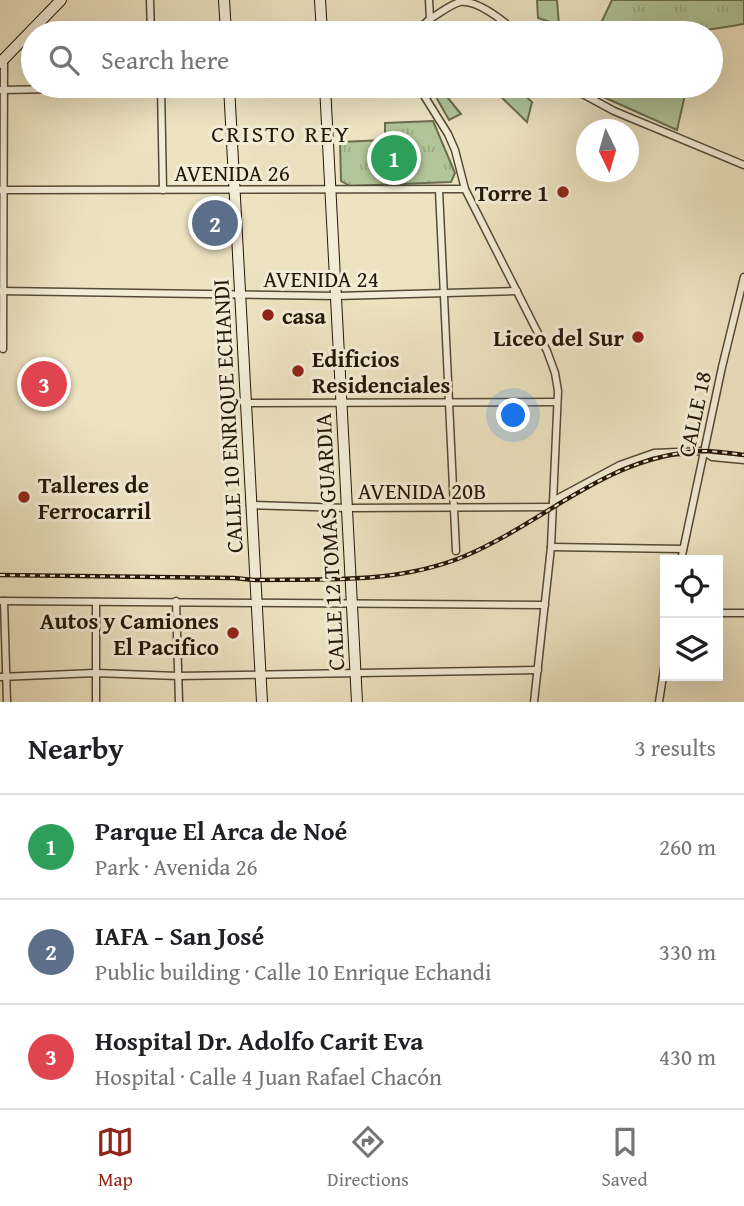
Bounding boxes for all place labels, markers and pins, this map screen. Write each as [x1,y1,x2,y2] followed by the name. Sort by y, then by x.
[371,132,417,184] pin: 1
[475,176,549,209] place label: Torre 1
[555,184,571,200] marker: Torre 1
[192,197,238,249] pin: 2
[282,299,326,332] place label: casa
[260,307,276,323] marker: casa
[493,321,624,354] place label: Liceo del Sur
[630,329,646,345] marker: Liceo del Sur
[312,342,451,401] place label: Edificios Residenciales
[21,358,67,410] pin: 3
[290,363,306,379] marker: Edificios Residenciales
[38,468,151,527] place label: Talleres de Ferrocarril
[16,489,32,505] marker: Talleres de Ferrocarril
[40,604,219,663] place label: Autos y Camiones El Pacifico
[225,625,241,641] marker: Autos y Camiones El Pacifico

